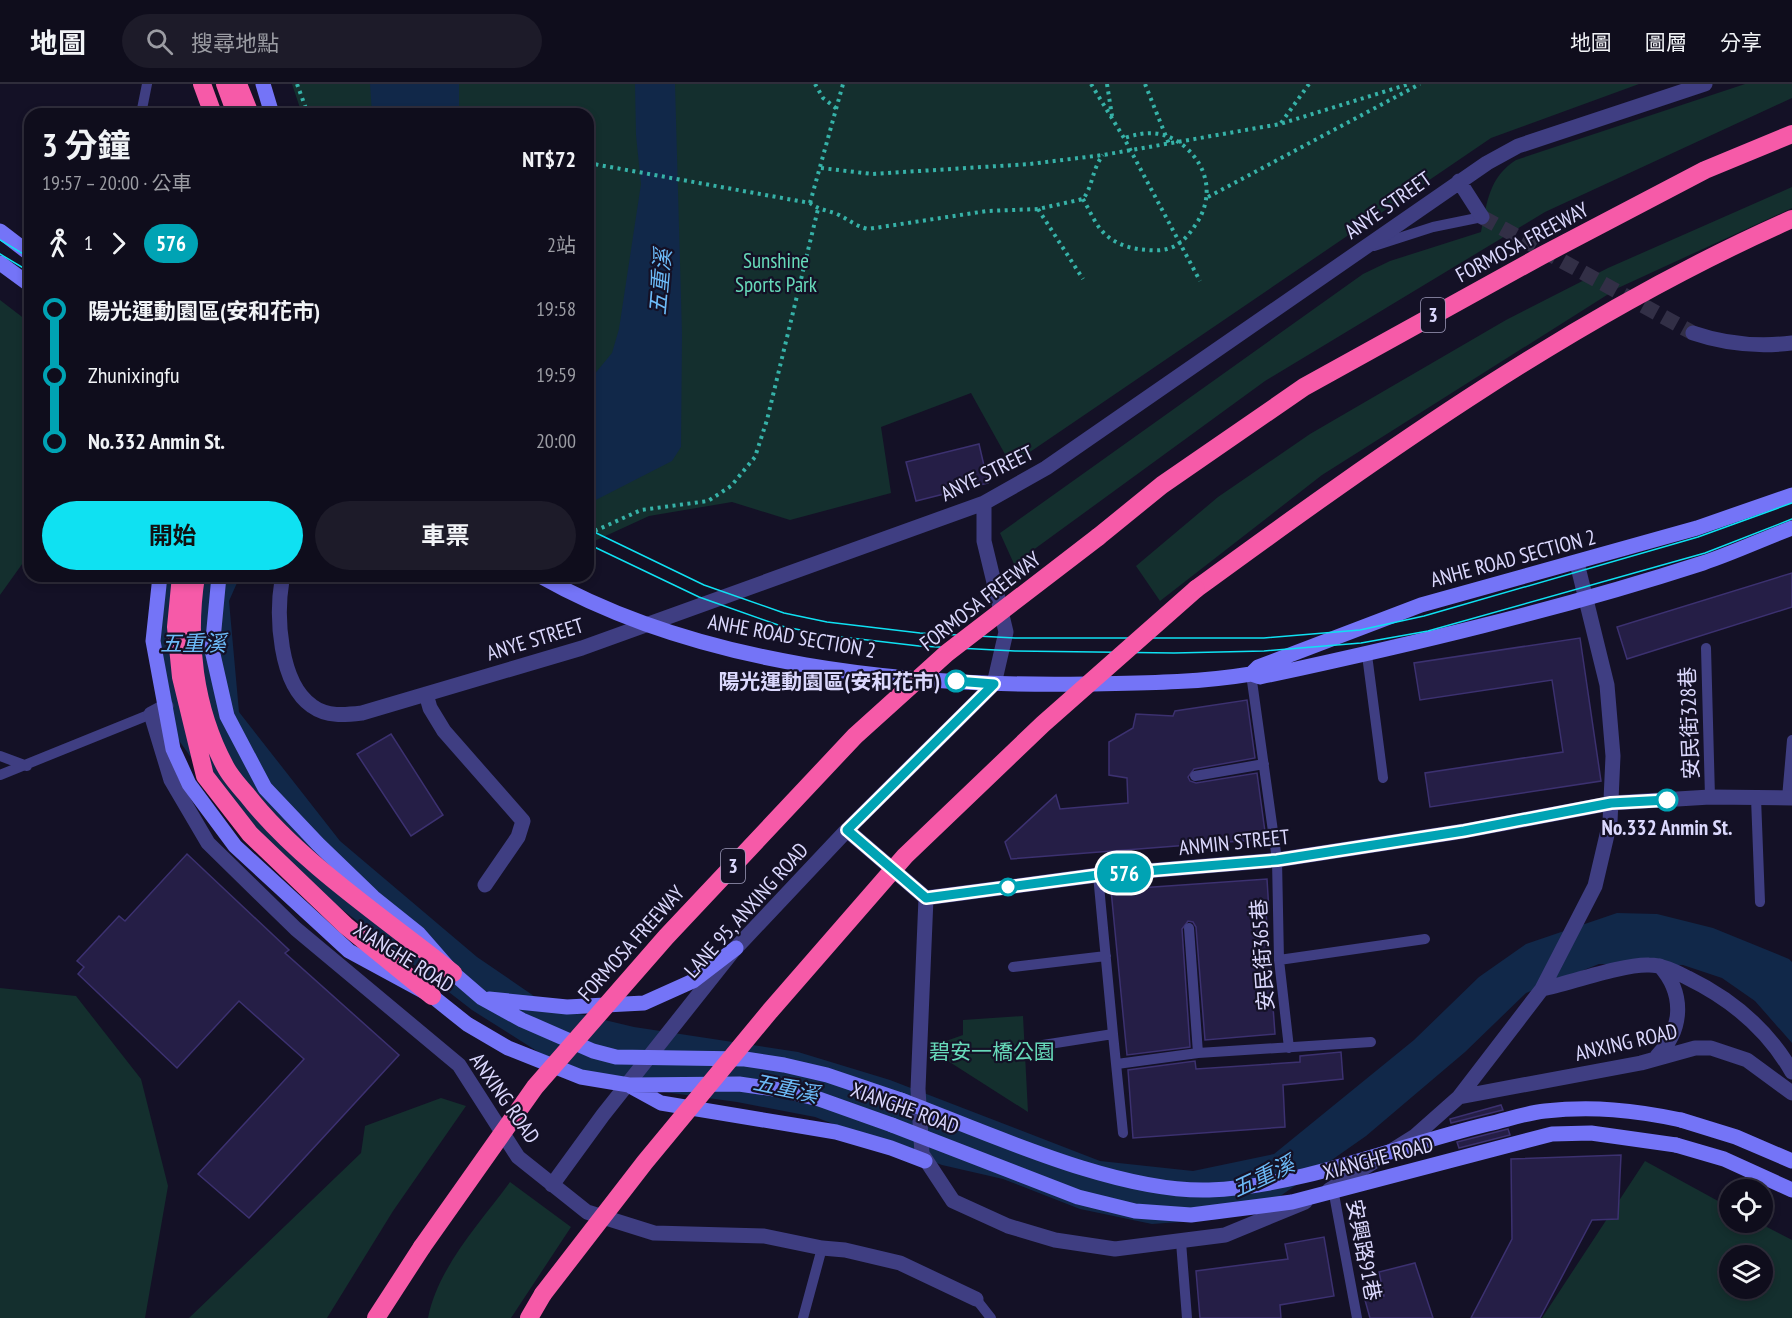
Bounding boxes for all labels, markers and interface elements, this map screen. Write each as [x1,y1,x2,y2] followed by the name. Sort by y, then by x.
[122,14,542,68] search box
[30,24,86,61] text: 地圖
[143,25,176,58] icon: search
[191,29,279,57] text: 搜尋地點
[1570,29,1612,56] text: 地圖
[1645,29,1687,56] text: 圖層
[1720,29,1762,56] text: 分享
[42,123,131,166] text: 3 分鐘
[522,145,576,173] text: NT$72
[1339,165,1437,245] street label: ANYE STREET
[42,170,192,196] text: 19:57 – 20:00 · 公車
[1451,195,1593,288] street label: FORMOSA FREEWAY
[42,227,75,260] icon: walk
[102,227,135,260] icon: forward
[84,230,93,256] text: 1
[156,230,186,257] text: 576
[547,232,576,258] text: 2站
[643,245,677,316] water label: 五重溪
[735,247,817,298] park label: Sunshine Sports Park
[536,296,576,322] text: 19:58
[88,297,320,325] text: 陽光運動園區(安和花市)
[1421,298,1445,332] road number: 3
[88,361,180,389] text: Zhunixingfu
[536,362,576,388] text: 19:59
[88,427,225,455] text: No.332 Anmin St.
[536,428,576,454] text: 20:00
[936,439,1038,507] street label: ANYE STREET
[42,501,303,570] button: 開始
[315,501,576,570] button: 車票
[1427,523,1599,593] street label: ANHE ROAD SECTION 2
[914,545,1046,657] street label: FORMOSA FREEWAY
[706,608,878,664] street label: ANHE ROAD SECTION 2
[483,611,587,667] street label: ANYE STREET
[160,629,229,657] water label: 五重溪
[1674,666,1704,780] street label: 安民街328巷
[718,668,940,695] place label: 陽光運動園區(安和花市)
[945,670,967,692] marker: 陽光運動園區(安和花市)
[1656,789,1678,811] marker: No.332 Anmin St.
[1602,814,1732,841] place label: No.332 Anmin St.
[1177,823,1291,861] street label: ANMIN STREET
[678,837,814,983] street label: LANE 95, ANXING ROAD
[721,849,745,883] road number: 3
[1090,854,1158,892] line badge: 576
[1109,860,1139,887] text: 576
[999,878,1017,896] unlabelled marker
[572,879,690,1006] street label: FORMOSA FREEWAY
[1245,898,1279,1012] street label: 安民街365巷
[349,916,459,998] street label: XIANGHE ROAD
[1572,1017,1680,1067] street label: ANXING ROAD
[929,1038,1055,1065] park label: 碧安一橋公園
[464,1048,546,1148] street label: ANXING ROAD
[751,1067,824,1109] water label: 五重溪
[847,1076,963,1140] street label: XIANGHE ROAD
[1320,1130,1436,1186] street label: XIANGHE ROAD
[1227,1148,1302,1203] water label: 五重溪
[1719,1179,1773,1299] map controls
[1719,1179,1773,1233] button: locate
[1341,1197,1387,1303] street label: 安興路91巷
[1719,1245,1773,1299] button: layers

